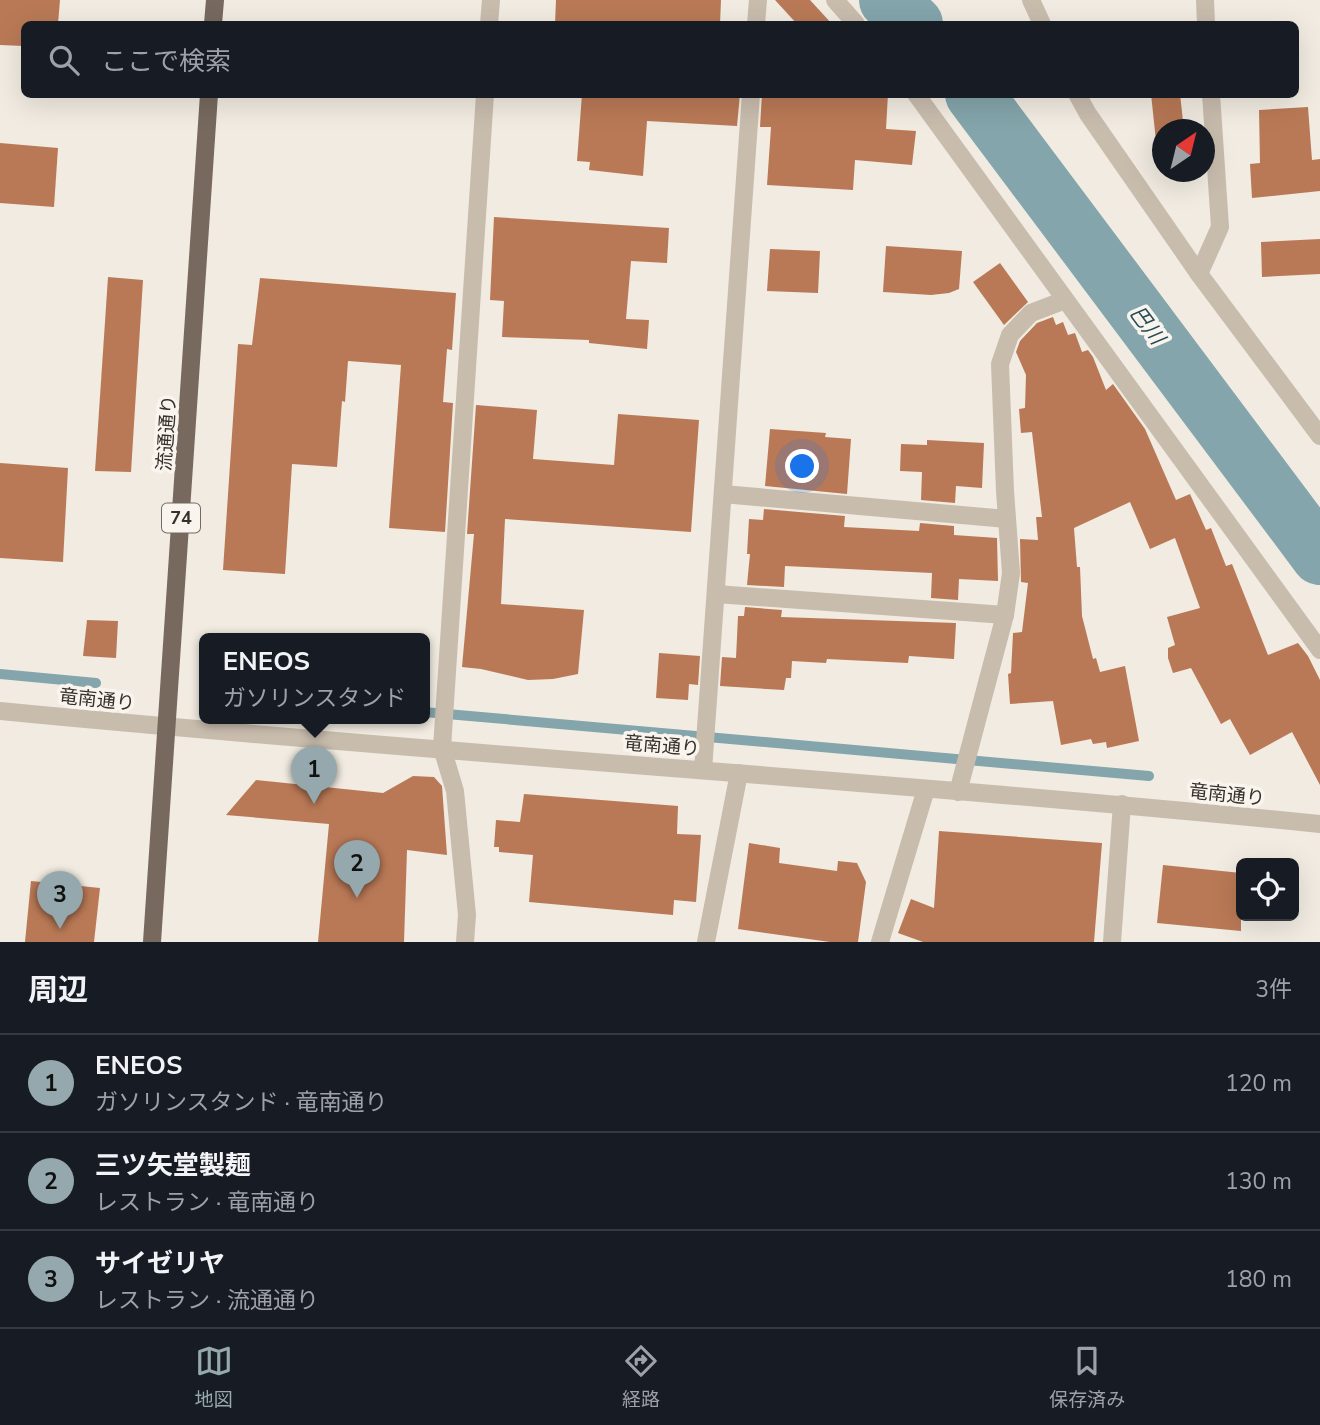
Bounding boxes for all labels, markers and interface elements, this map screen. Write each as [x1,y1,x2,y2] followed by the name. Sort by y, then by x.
[21,21,1299,98] search box
[45,41,83,79] icon: search
[101,44,231,79] text: ここで検索
[1152,119,1215,182] north arrow
[1123,300,1172,352] water label: 巴川
[151,394,183,472] street label: 流通通り
[785,449,819,483] your location
[162,504,200,532] road number: 74
[199,633,430,724] popup
[223,644,310,679] text: ENEOS
[58,683,136,717] street label: 竜南通り
[223,683,406,714] text: ガソリンスタンド
[623,730,701,762] street label: 竜南通り
[291,746,337,804] pin: 1
[1188,778,1266,812] street label: 竜南通り
[334,840,380,898] pin: 2
[1236,858,1299,921] map controls
[1236,858,1299,921] button: locate
[37,871,83,929] pin: 3
[28,970,88,1011] text: 周辺
[1255,974,1292,1005] text: 3件
[95,1048,182,1083] text: ENEOS
[44,1068,58,1099] text: 1
[1225,1068,1292,1099] text: 120 m
[95,1087,388,1118] text: ガソリンスタンド · 竜南通り
[95,1148,251,1183] text: 三ツ矢堂製麺
[44,1166,58,1197] text: 2
[1225,1166,1292,1197] text: 130 m
[95,1187,319,1218] text: レストラン · 竜南通り
[95,1246,225,1281] text: サイゼリヤ
[44,1264,58,1295] text: 3
[1225,1264,1292,1295] text: 180 m
[95,1285,319,1316] text: レストラン · 流通通り
[195,1342,233,1413] tab: 地図
[622,1342,660,1413] tab: 経路
[1049,1342,1125,1413] tab: 保存済み

